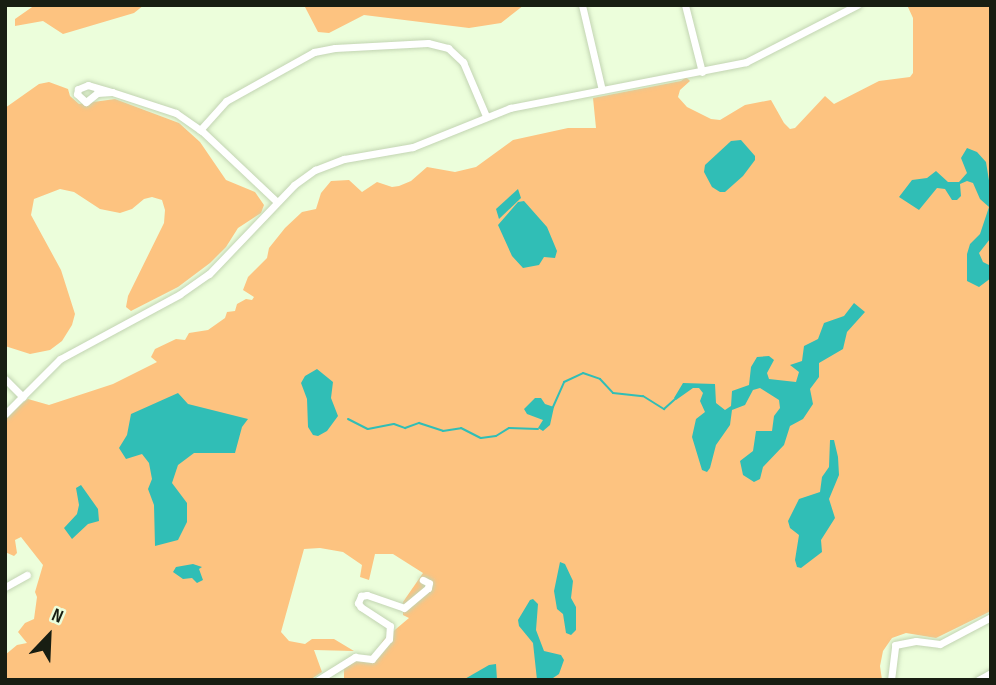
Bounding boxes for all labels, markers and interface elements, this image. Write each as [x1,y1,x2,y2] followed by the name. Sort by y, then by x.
[14,601,84,671] north arrow
[48,604,67,629] text: N

